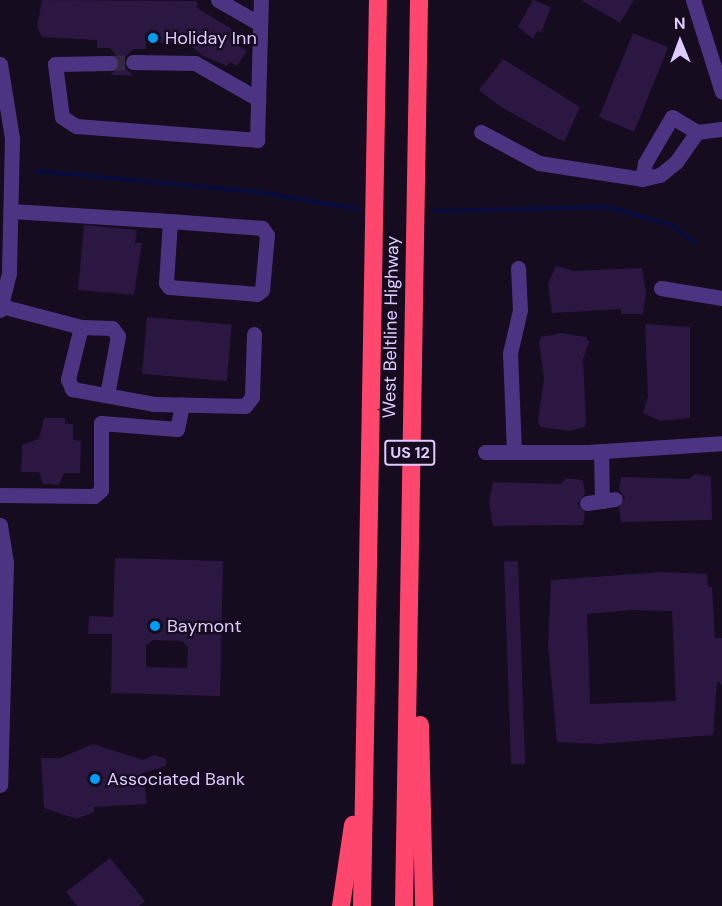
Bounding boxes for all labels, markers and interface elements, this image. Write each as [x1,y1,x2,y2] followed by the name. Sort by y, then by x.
[650,12,710,72] north arrow
[674,13,686,34] text: N
[165,27,257,49] place label: Holiday Inn
[146,31,160,45] marker: Holiday Inn
[379,235,403,419] street label: West Beltline Highway
[383,440,437,466] road number: US 12
[167,615,241,637] place label: Baymont
[148,619,162,633] marker: Baymont
[107,768,245,790] place label: Associated Bank
[88,772,102,786] marker: Associated Bank

